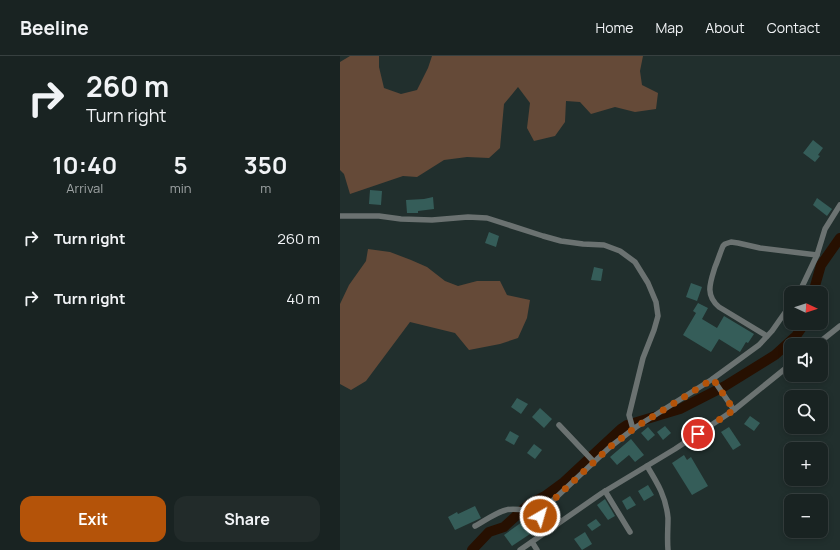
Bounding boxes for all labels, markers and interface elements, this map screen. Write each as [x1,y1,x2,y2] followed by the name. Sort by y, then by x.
[20,15,89,41] text: Beeline
[596,18,633,37] text: Home
[655,18,683,37] text: Map
[705,18,745,37] text: About
[767,18,820,37] text: Contact
[86,67,169,105] text: 260 m
[20,72,72,124] icon: right
[86,103,167,127] text: Turn right
[52,148,117,181] text: 10:40
[174,148,188,181] text: 5
[244,148,288,181] text: 350
[66,179,103,197] text: Arrival
[170,179,191,197] text: min
[260,179,271,197] text: m
[20,227,42,249] icon: right
[54,228,125,249] text: Turn right
[277,228,320,249] text: 260 m
[784,286,828,330] north arrow
[784,286,828,538] map controls
[20,287,42,309] icon: right
[54,288,125,309] text: Turn right
[286,288,320,309] text: 40 m
[784,338,828,382] button: sound
[784,390,828,434] button: search
[681,417,715,451] pin
[687,423,709,445] icon: arrive
[784,442,828,486] button: +
[784,494,828,538] button: −
[519,495,561,537] position arrow
[20,496,166,542] button: Exit
[174,496,320,542] button: Share

